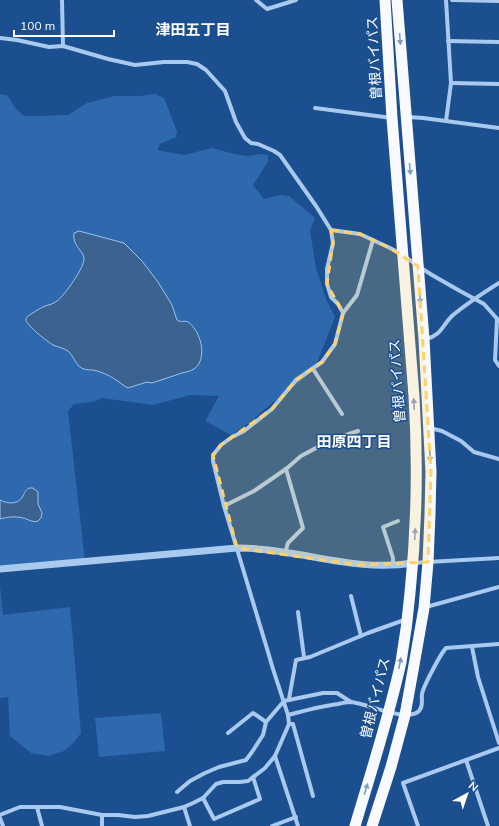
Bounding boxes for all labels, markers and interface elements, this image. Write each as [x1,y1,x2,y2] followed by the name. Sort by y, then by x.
[14,12,114,38] scale bar
[363,16,385,100] street label: 曽根バイパス
[20,18,55,33] text: 100 m
[155,20,231,39] district label: 津田五丁目
[397,33,404,45] one-way arrow
[407,162,414,175] one-way arrow
[417,292,424,304] one-way arrow
[385,339,409,423] street label: 曽根バイパス
[411,398,418,410] one-way arrow
[316,432,392,451] district label: 田原四丁目
[427,450,434,462] one-way arrow
[412,527,418,540] one-way arrow
[356,655,394,741] street label: 曽根バイパス
[398,657,404,669] one-way arrow
[447,774,487,814] north arrow
[466,778,481,794] text: N
[363,782,369,794] one-way arrow

